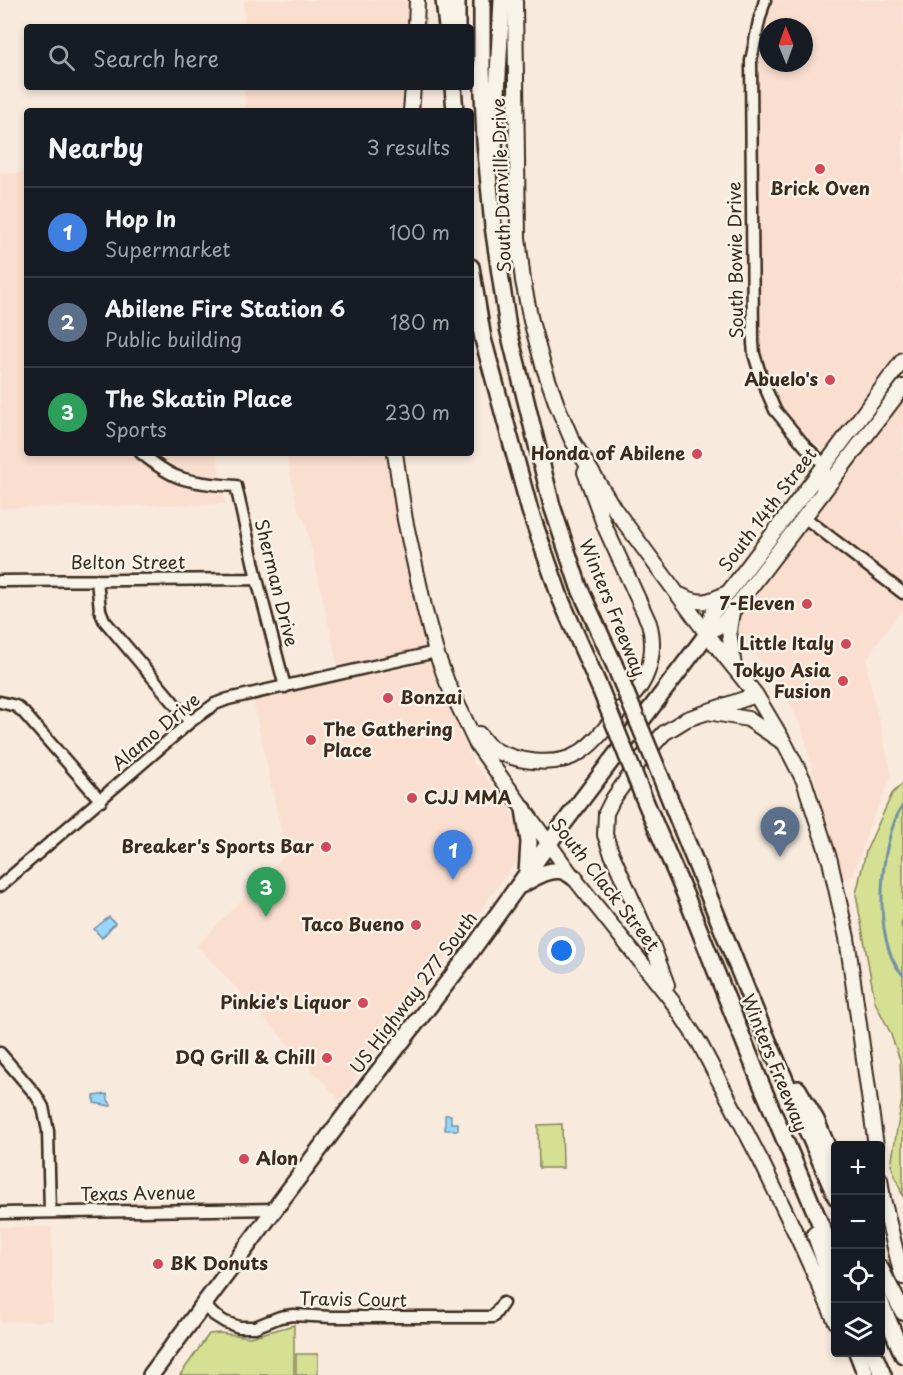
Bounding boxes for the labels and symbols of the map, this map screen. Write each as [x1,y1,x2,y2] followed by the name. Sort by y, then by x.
[759,18,813,72] north arrow
[484,97,517,273] street label: South Danville Drive
[813,162,827,176] marker: Brick Oven
[770,174,870,201] place label: Brick Oven
[720,181,749,339] street label: South Bowie Drive
[744,365,818,392] place label: Abuelo's
[823,373,837,387] marker: Abuelo's
[531,439,685,466] place label: Honda of Abilene
[711,442,822,577] street label: South 14th Street
[690,447,704,461] marker: Honda of Abilene
[249,516,306,649] street label: Sherman Drive
[573,534,653,680] street label: Winters Freeway
[71,548,185,575] street label: Belton Street
[720,589,795,616] place label: 7-Eleven
[800,597,814,611] marker: 7-Eleven
[739,629,834,656] place label: Little Italy
[839,637,853,651] marker: Little Italy
[733,656,832,704] place label: Tokyo Asia Fusion
[836,674,850,688] marker: Tokyo Asia Fusion
[400,683,462,710] place label: Bonzai
[105,686,205,776] street label: Alamo Drive
[381,691,395,705] marker: Bonzai
[323,715,453,763] place label: The Gathering Place
[304,733,318,747] marker: The Gathering Place
[424,783,512,810] place label: CJJ MMA
[405,791,419,805] marker: CJJ MMA
[760,808,800,857] pin: 2
[546,812,667,956] street label: South Clack Street
[434,830,472,880] pin: 1
[122,832,315,859] place label: Breaker's Sports Bar
[319,840,333,854] marker: Breaker's Sports Bar
[246,868,286,917] pin: 3
[343,905,483,1079] street label: US Highway 277 South
[301,910,404,937] place label: Taco Bueno
[409,918,423,932] marker: Taco Bueno
[547,936,576,965] your location
[220,988,352,1015] place label: Pinkie's Liquor
[735,989,815,1135] street label: Winters Freeway
[356,996,370,1010] marker: Pinkie's Liquor
[175,1043,315,1070] place label: DQ Grill & Chill
[320,1051,334,1065] marker: DQ Grill & Chill
[256,1144,298,1171] place label: Alon
[237,1152,251,1166] marker: Alon
[80,1178,196,1207] street label: Texas Avenue
[170,1249,268,1276] place label: BK Donuts
[151,1257,165,1271] marker: BK Donuts
[299,1284,407,1313] street label: Travis Court

